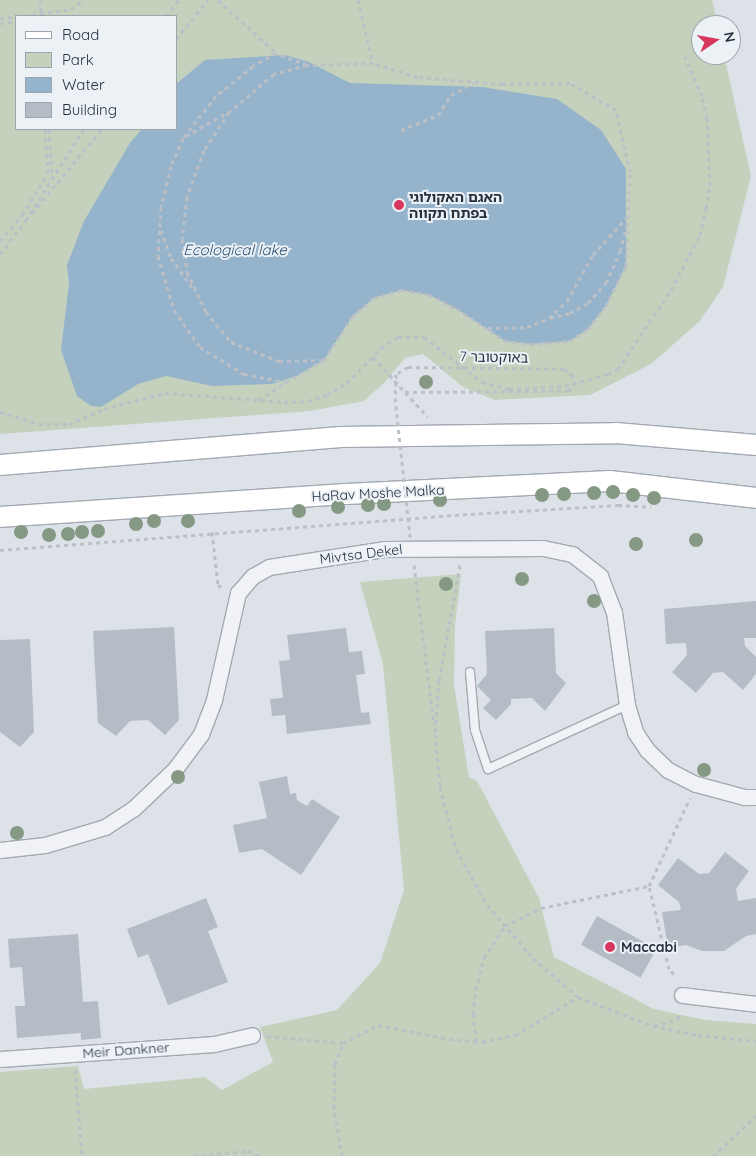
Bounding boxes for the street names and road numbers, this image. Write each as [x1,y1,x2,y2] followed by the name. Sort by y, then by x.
[459,348,529,366] street label: 7 באוקטובר
[311,481,445,505] street label: HaRav Moshe Malka
[319,541,403,567] street label: Mivtsa Dekel
[82,1039,170,1061] street label: Meir Dankner

